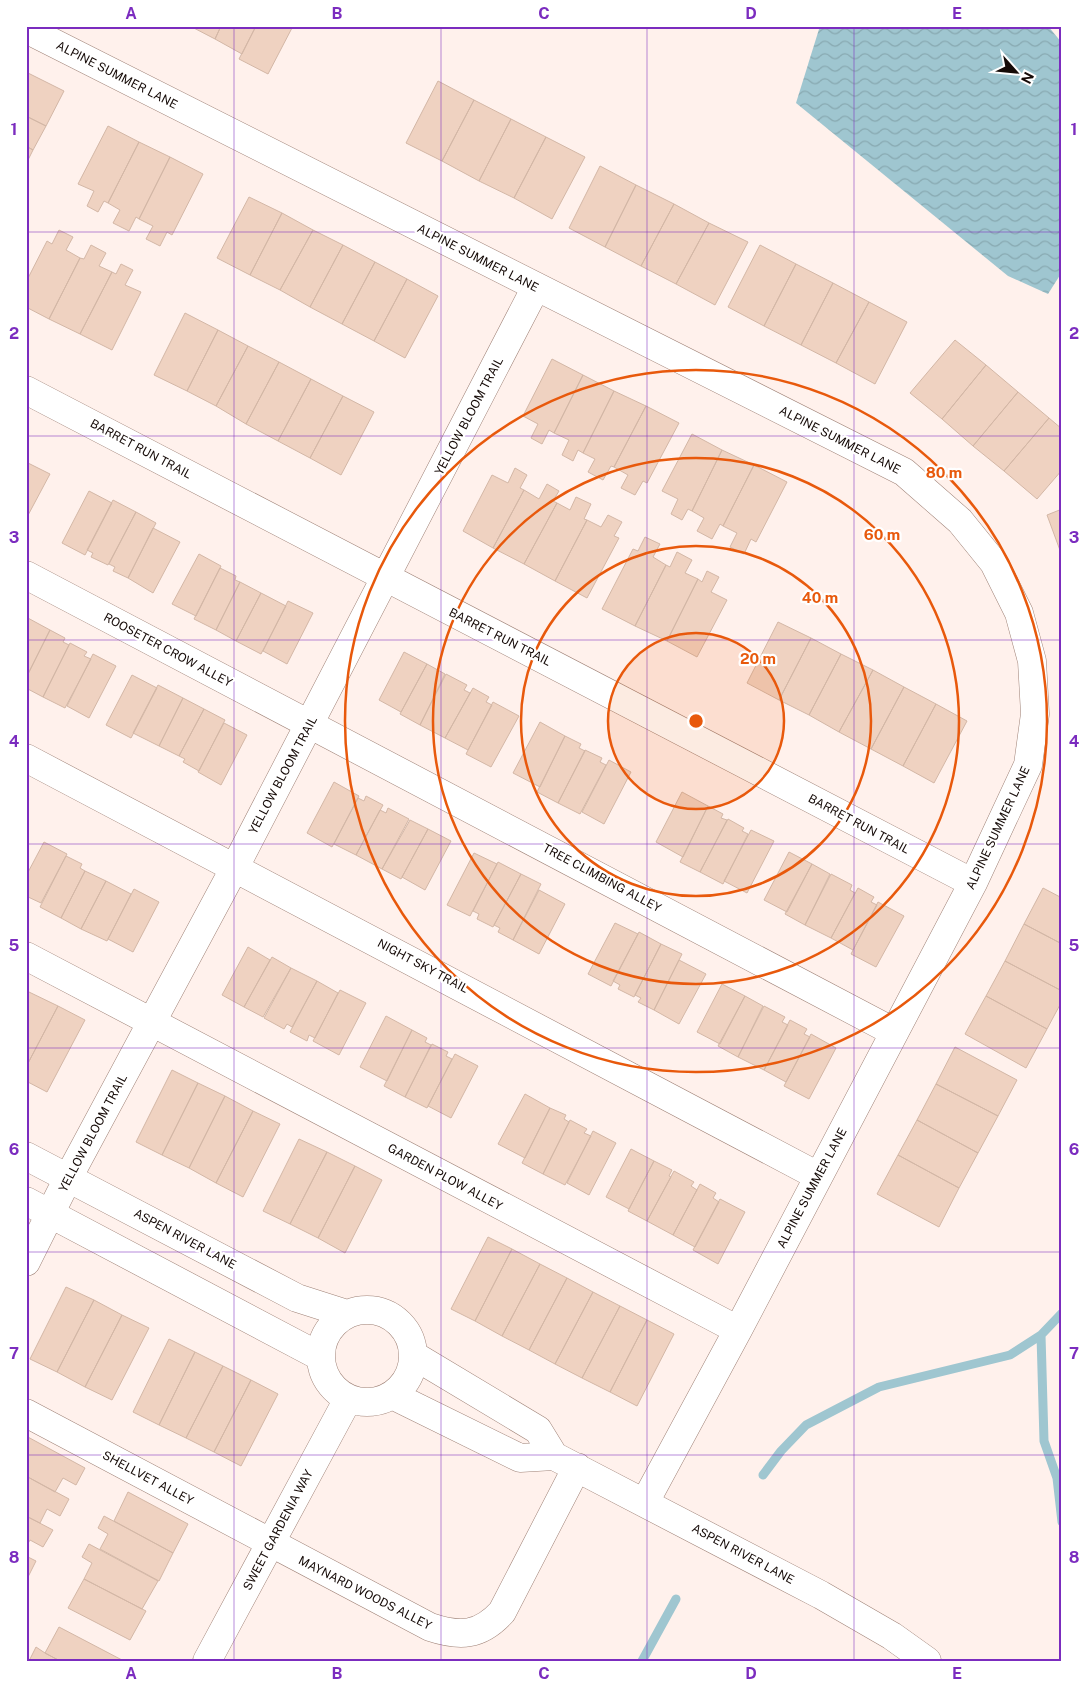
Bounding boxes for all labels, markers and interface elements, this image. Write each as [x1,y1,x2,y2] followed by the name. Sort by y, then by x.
[125,4,137,23] text: A
[332,4,343,23] text: B
[538,4,550,23] text: C
[745,4,757,23] text: D
[952,4,962,23] text: E
[54,38,180,112] street label: ALPINE SUMMER LANE
[990,48,1040,98] north arrow
[1018,69,1037,86] text: N
[11,120,17,139] text: 1
[1071,120,1077,139] text: 1
[415,221,541,295] street label: ALPINE SUMMER LANE
[9,324,19,343] text: 2
[1069,324,1079,343] text: 2
[432,355,506,477] street label: YELLOW BLOOM TRAIL
[777,403,903,477] street label: ALPINE SUMMER LANE
[88,416,194,482] street label: BARRET RUN TRAIL
[926,464,962,481] text: 80 m
[864,526,900,543] text: 60 m
[9,528,19,547] text: 3
[1069,528,1079,547] text: 3
[802,589,838,606] text: 40 m
[447,605,553,669] street label: BARRET RUN TRAIL
[101,610,235,690] street label: ROOSETER CROW ALLEY
[740,650,776,667] text: 20 m
[687,712,705,730] centre of rings
[246,714,320,836] street label: YELLOW BLOOM TRAIL
[9,732,20,751] text: 4
[1069,732,1080,751] text: 4
[963,764,1033,892] street label: ALPINE SUMMER LANE
[806,791,912,857] street label: BARRET RUN TRAIL
[540,841,664,915] street label: TREE CLIMBING ALLEY
[9,936,20,955] text: 5
[375,936,471,996] street label: NIGHT SKY TRAIL
[1069,936,1080,955] text: 5
[56,1072,130,1194] street label: YELLOW BLOOM TRAIL
[774,1125,850,1251] street label: ALPINE SUMMER LANE
[9,1140,19,1159] text: 6
[1069,1140,1079,1159] text: 6
[385,1141,505,1214] street label: GARDEN PLOW ALLEY
[131,1206,239,1272] street label: ASPEN RIVER LANE
[9,1344,19,1363] text: 7
[1069,1344,1079,1363] text: 7
[100,1448,196,1508] street label: SHELLVET ALLEY
[240,1467,316,1593] street label: SWEET GARDENIA WAY
[689,1521,797,1587] street label: ASPEN RIVER LANE
[9,1548,20,1567] text: 8
[1069,1548,1080,1567] text: 8
[296,1553,435,1633] street label: MAYNARD WOODS ALLEY
[125,1664,137,1683] text: A
[332,1664,343,1683] text: B
[538,1664,550,1683] text: C
[745,1664,757,1683] text: D
[952,1664,962,1683] text: E

